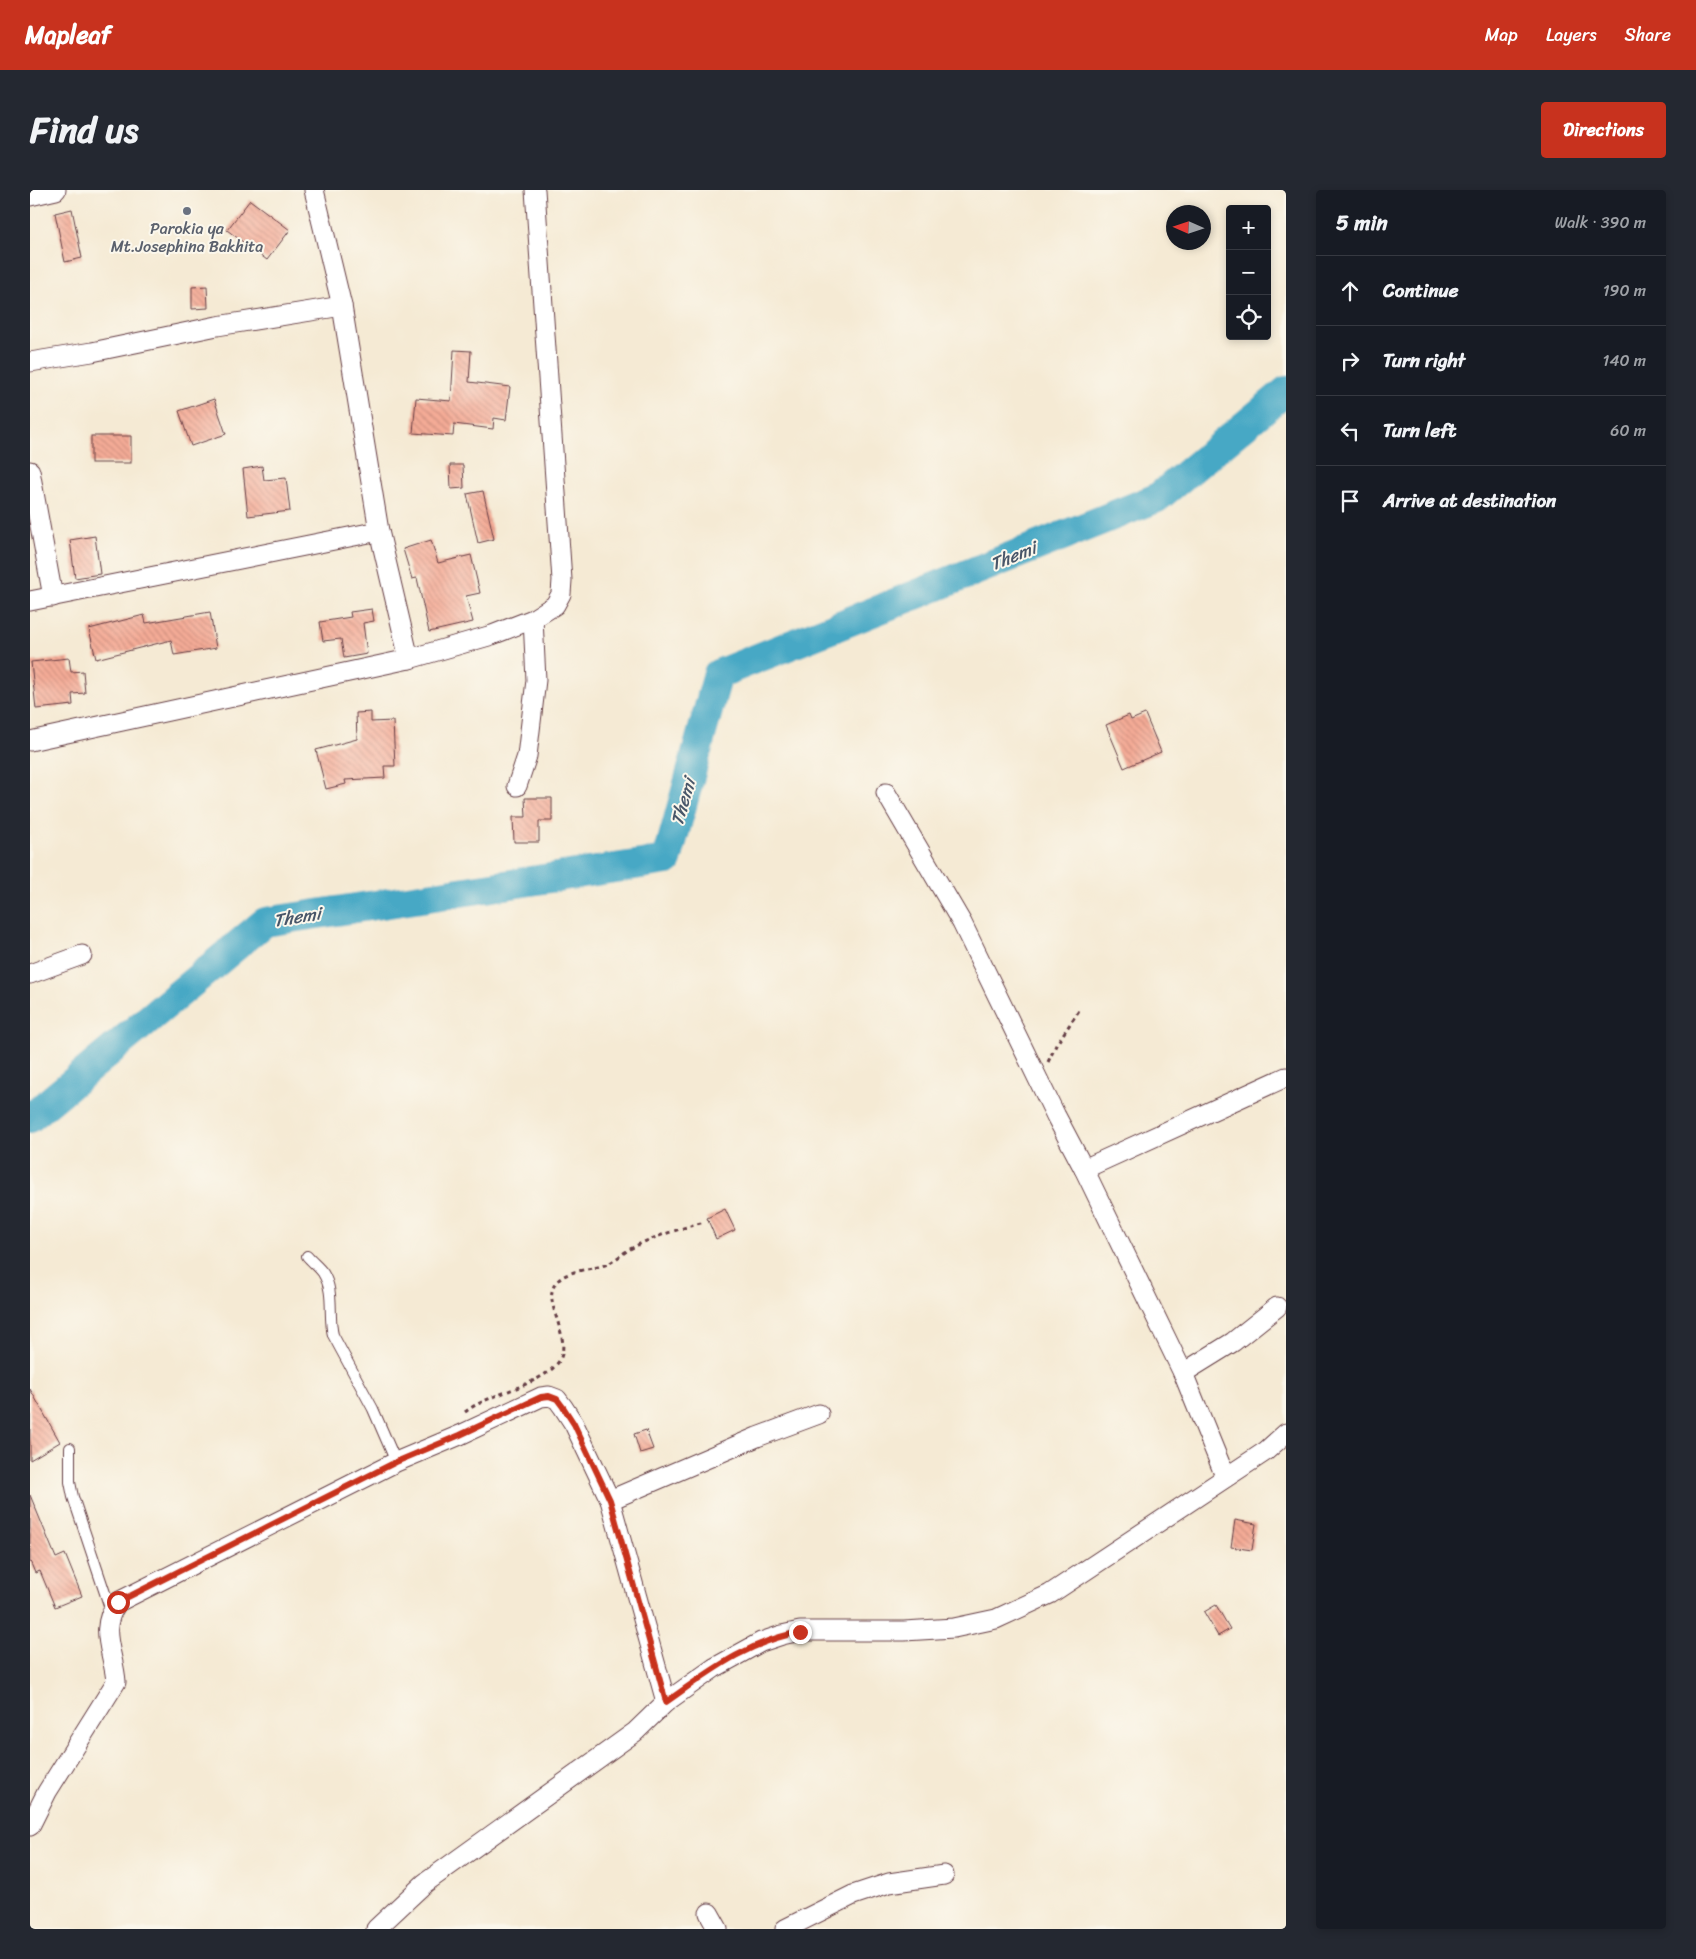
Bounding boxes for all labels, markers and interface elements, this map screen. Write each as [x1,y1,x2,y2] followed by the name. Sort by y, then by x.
[25,14,111,56] text: Mapleaf
[1485,19,1518,51] text: Map
[1546,19,1597,51] text: Layers
[1625,19,1671,51] text: Share
[30,99,138,161] text: Find us
[1541,102,1666,158] button: Directions
[1336,204,1388,242] text: 5 min
[181,205,193,217] marker: Parokia ya Mt.Josephina Bakhita
[1166,205,1211,250] north arrow
[1226,205,1271,340] map controls
[1226,205,1271,250] button: +
[1555,208,1646,237] text: Walk · 390 m
[111,214,263,261] place label: Parokia ya Mt.Josephina Bakhita
[1226,250,1271,295] button: −
[1383,274,1459,307] text: Continue
[1603,276,1646,305] text: 190 m
[1336,277,1364,305] icon: ahead
[1226,295,1271,340] button: locate
[1383,344,1465,377] text: Turn right
[1603,346,1646,375] text: 140 m
[1336,347,1364,375] icon: right
[1383,414,1456,447] text: Turn left
[1610,416,1646,445] text: 60 m
[1336,417,1364,445] icon: left
[1383,484,1556,517] text: Arrive at destination
[1336,487,1364,515] icon: arrive
[985,531,1045,580] water label: Themi
[661,771,706,829] water label: Themi
[271,897,327,937] water label: Themi
[107,1591,130,1614] route start
[789,1621,812,1644] route end

